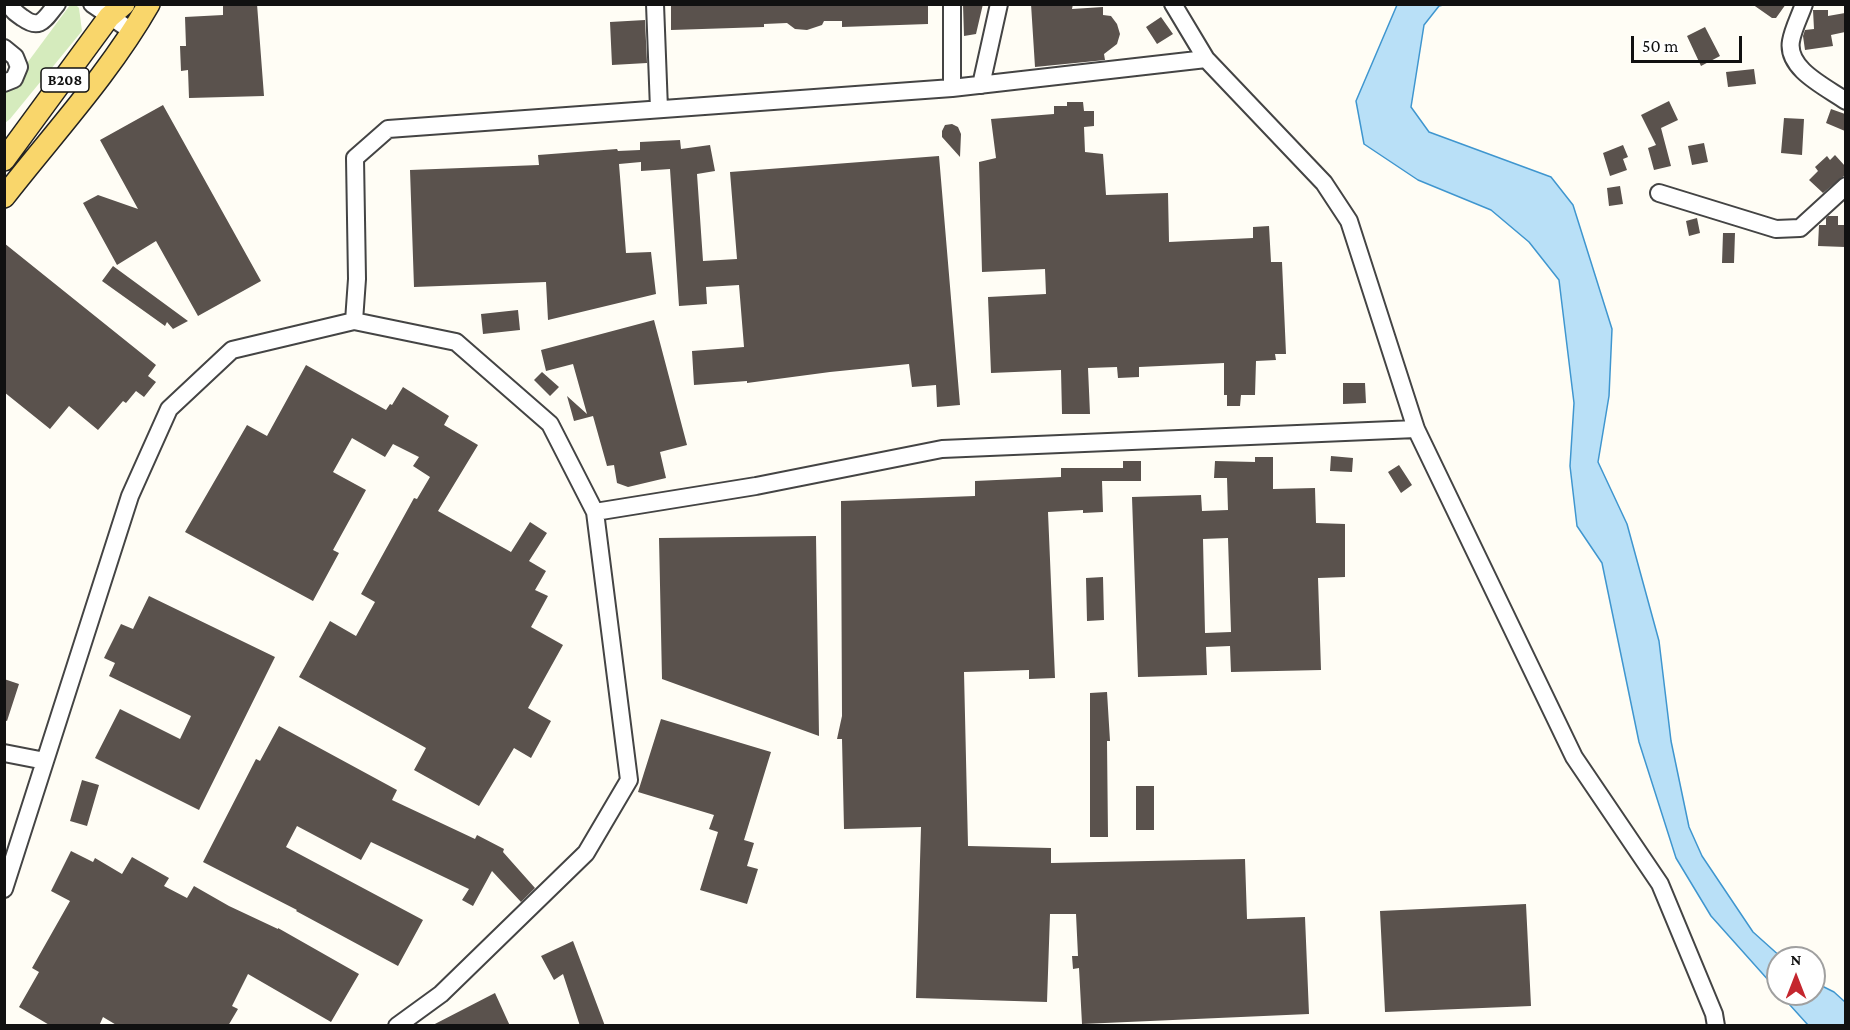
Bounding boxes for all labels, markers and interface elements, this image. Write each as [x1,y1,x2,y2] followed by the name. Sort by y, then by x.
[1634,24,1745,62] scale bar
[1642,36,1679,56] text: 50 m
[41,68,89,92] road number: B208
[1766,946,1826,1006] north arrow
[1791,951,1801,968] text: N

